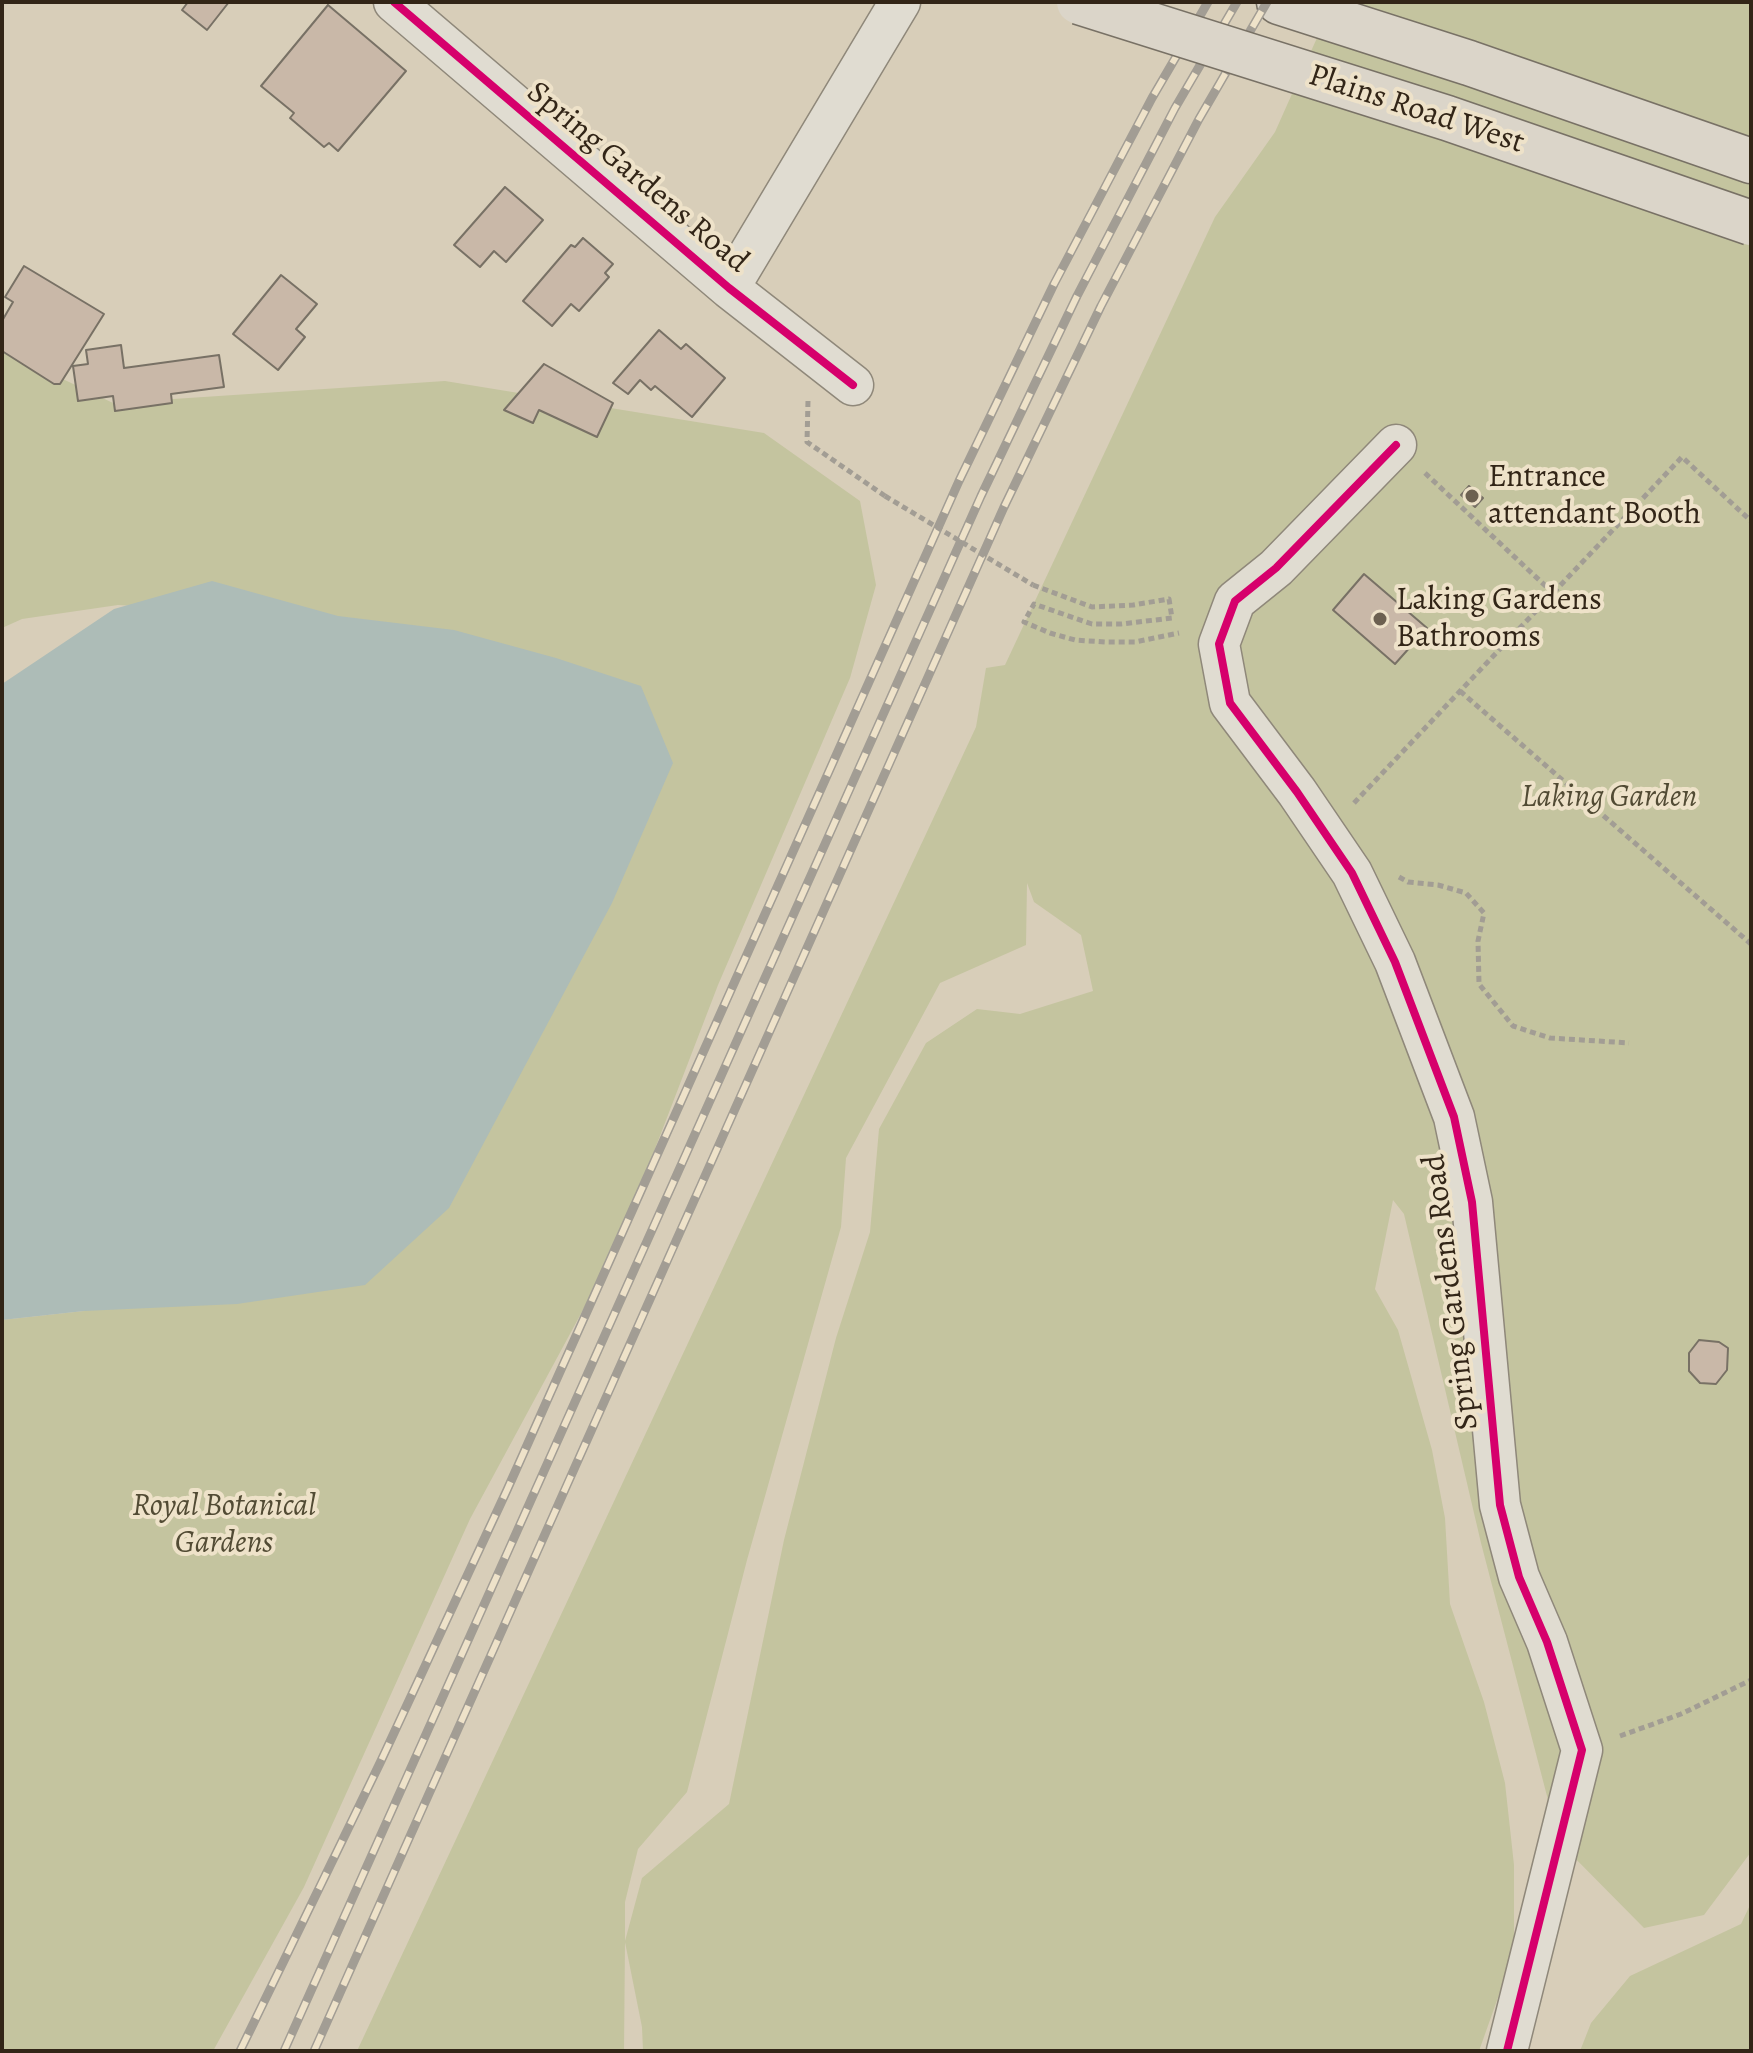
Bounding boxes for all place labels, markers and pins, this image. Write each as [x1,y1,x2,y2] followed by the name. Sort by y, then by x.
[1488,459,1701,534] place label: Entrance attendant Booth
[1463,487,1481,505] marker: Entrance attendant Booth
[1396,582,1602,657] place label: Laking Gardens Bathrooms
[1371,610,1389,628] marker: Laking Gardens Bathrooms

